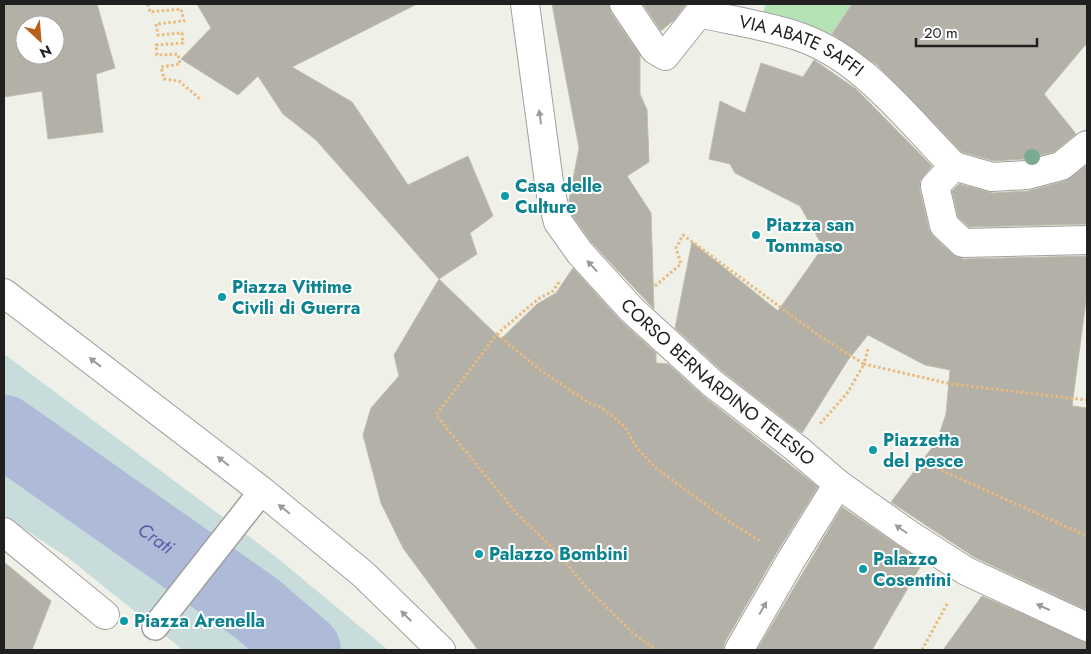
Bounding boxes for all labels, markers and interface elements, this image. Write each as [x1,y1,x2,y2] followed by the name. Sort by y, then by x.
[737,9,869,83] street label: VIA ABATE SAFFI
[15,15,65,65] north arrow
[916,15,1037,47] scale bar
[924,22,958,44] text: 20 m
[36,40,55,63] text: N
[536,109,544,125] one-way arrow
[515,173,602,220] place label: Casa delle Culture
[499,190,511,202] marker: Casa delle Culture
[766,212,855,259] place label: Piazza san Tommaso
[750,229,762,241] marker: Piazza san Tommaso
[586,261,598,273] one-way arrow
[232,274,361,321] place label: Piazza Vittime Civili di Guerra
[216,291,228,303] marker: Piazza Vittime Civili di Guerra
[615,293,821,472] street label: CORSO BERNARDINO TELESIO
[88,357,102,367] one-way arrow
[883,427,964,474] place label: Piazzetta del pesce
[867,444,879,456] marker: Piazzetta del pesce
[217,456,230,467] one-way arrow
[278,504,291,515] one-way arrow
[133,516,181,561] water label: Crati
[894,524,908,534] one-way arrow
[489,541,628,567] place label: Palazzo Bombini
[873,546,951,593] place label: Palazzo Cosentini
[473,548,485,560] marker: Palazzo Bombini
[857,563,869,575] marker: Palazzo Cosentini
[759,601,768,614] one-way arrow
[1036,603,1050,611] one-way arrow
[134,608,265,634] place label: Piazza Arenella
[400,610,412,622] one-way arrow
[118,615,130,627] marker: Piazza Arenella

